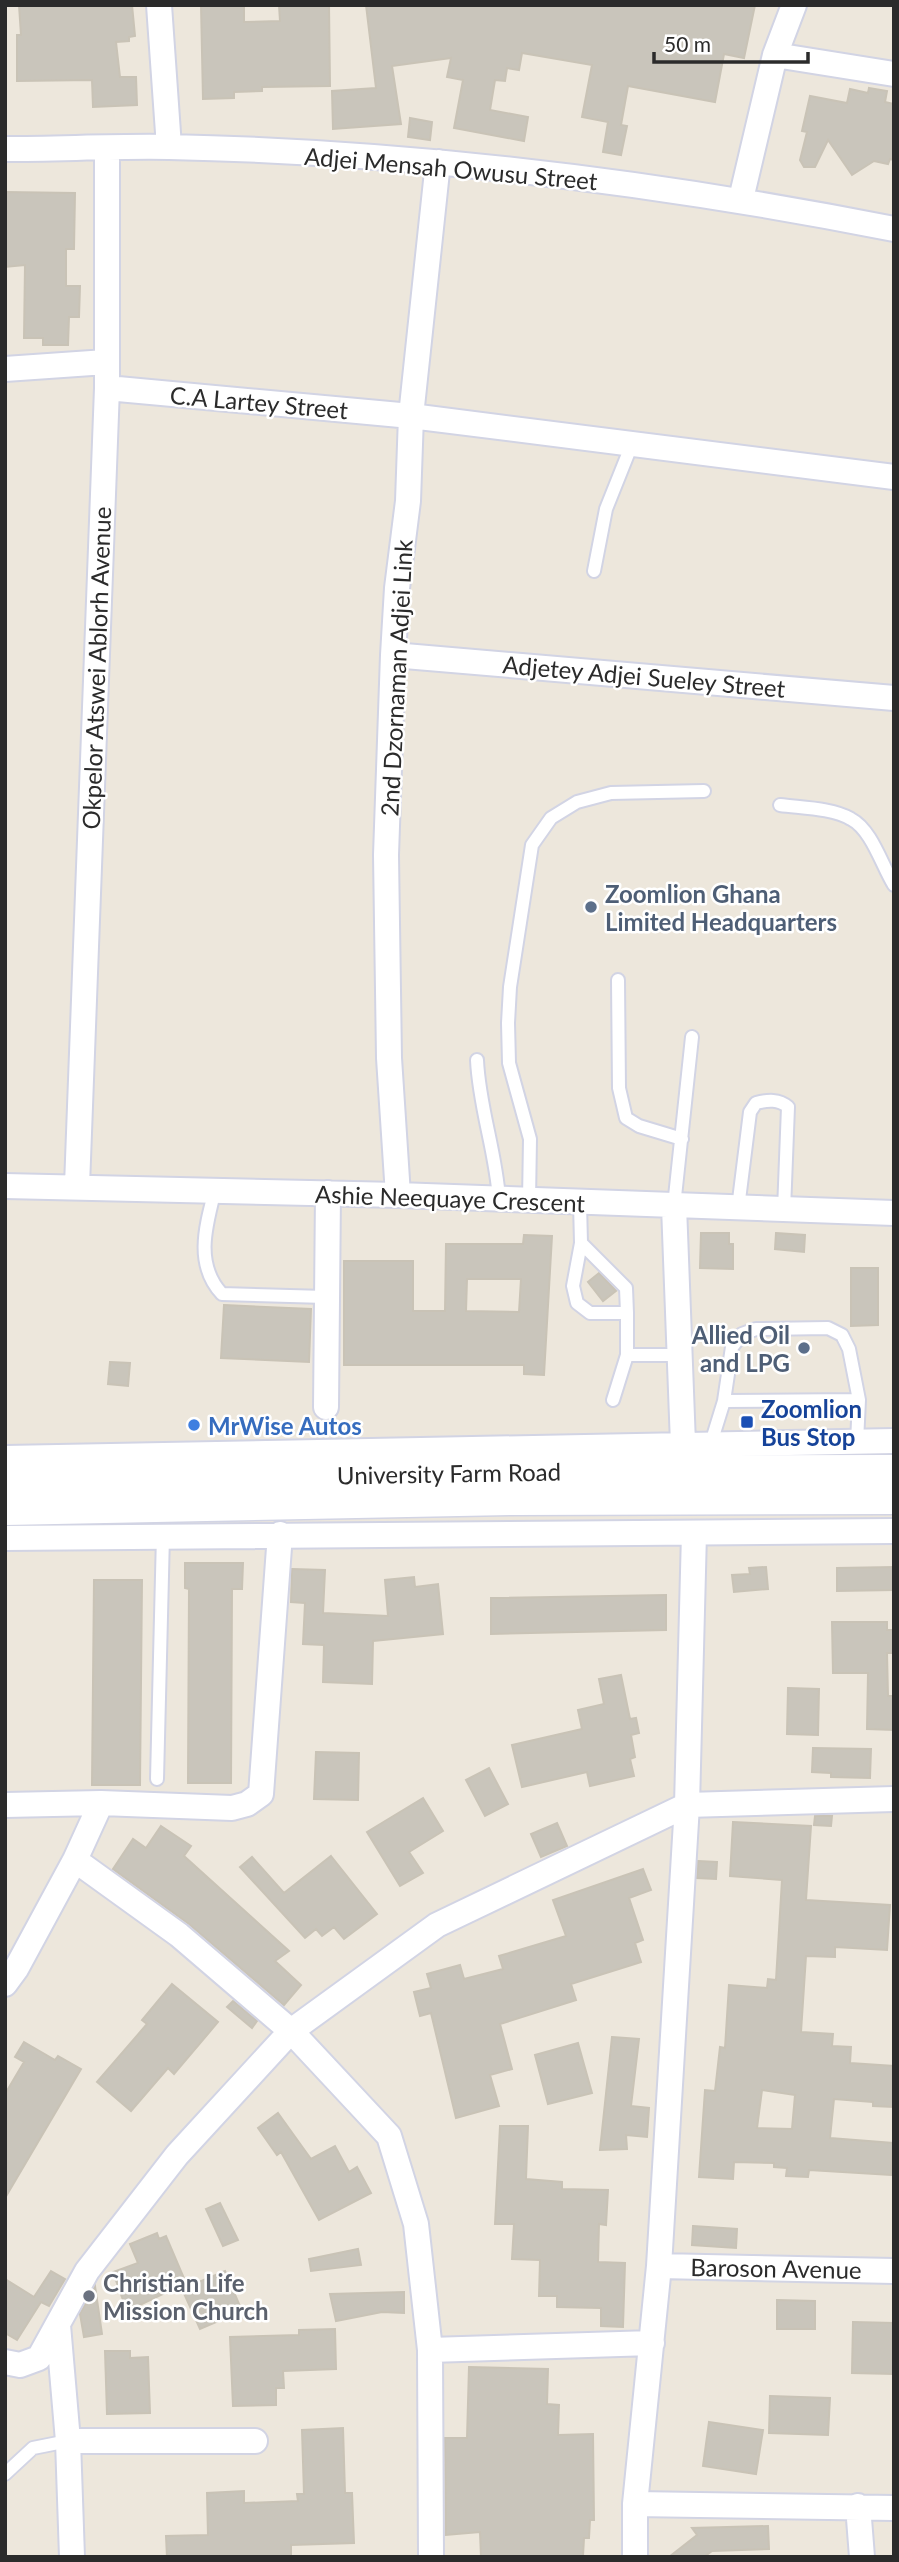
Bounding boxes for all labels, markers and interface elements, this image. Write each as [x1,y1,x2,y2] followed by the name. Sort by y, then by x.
[654,21,808,65] scale bar
[664,31,711,56] text: 50 m
[303,141,599,195] street label: Adjei Mensah Owusu Street
[169,380,349,424] street label: C.A Lartey Street
[76,506,116,830] street label: Okpelor Atswei Ablorh Avenue
[374,538,418,817] street label: 2nd Dzornaman Adjei Link
[502,649,787,703] street label: Adjetey Adjei Sueley Street
[605,879,837,936] place label: Zoomlion Ghana Limited Headquarters
[583,899,599,915] marker: Zoomlion Ghana Limited Headquarters
[314,1179,586,1217] street label: Ashie Neequaye Crescent
[691,1320,790,1377] place label: Allied Oil and LPG
[796,1340,812,1356] marker: Allied Oil and LPG
[761,1394,862,1451] place label: Zoomlion Bus Stop
[208,1411,362,1440] place label: MrWise Autos
[739,1414,755,1430] marker: Zoomlion Bus Stop
[186,1417,202,1433] marker: MrWise Autos
[337,1457,561,1489] street label: University Farm Road
[690,2252,862,2284] street label: Baroson Avenue
[103,2268,269,2325] place label: Christian Life Mission Church
[81,2288,97,2304] marker: Christian Life Mission Church

